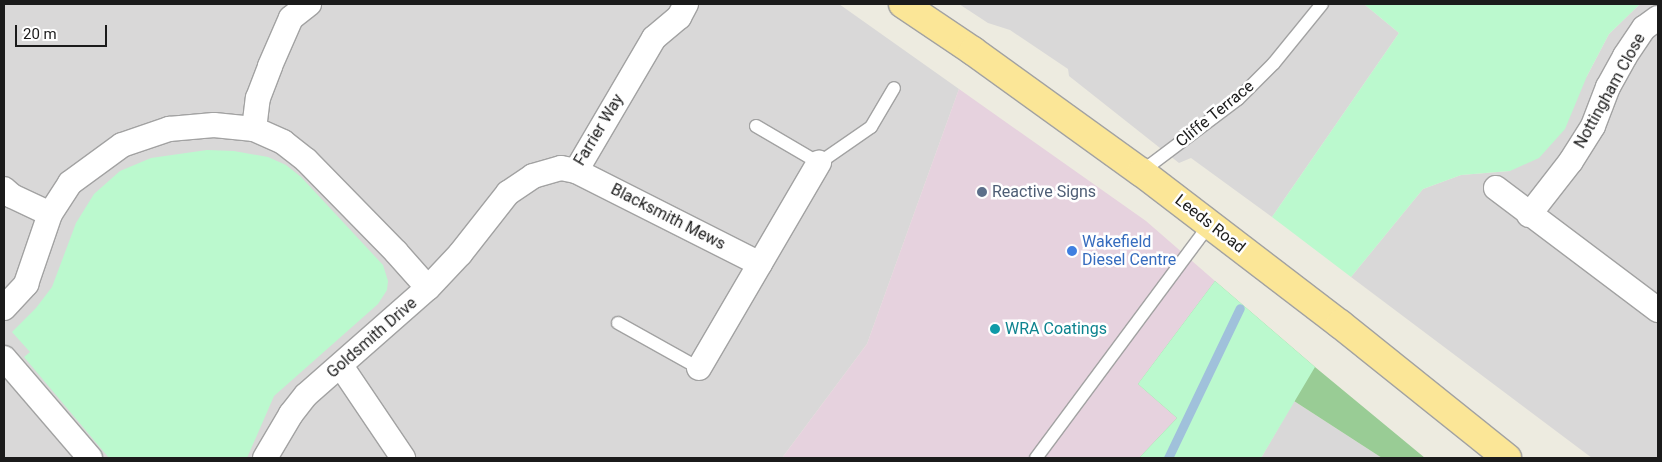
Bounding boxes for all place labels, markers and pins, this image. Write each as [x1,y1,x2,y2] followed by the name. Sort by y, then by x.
[992,182,1096,202] place label: Reactive Signs
[976,186,988,198] marker: Reactive Signs
[1082,232,1176,270] place label: Wakefield Diesel Centre
[1066,245,1078,257] marker: Wakefield Diesel Centre
[1005,319,1107,339] place label: WRA Coatings
[989,323,1001,335] marker: WRA Coatings

